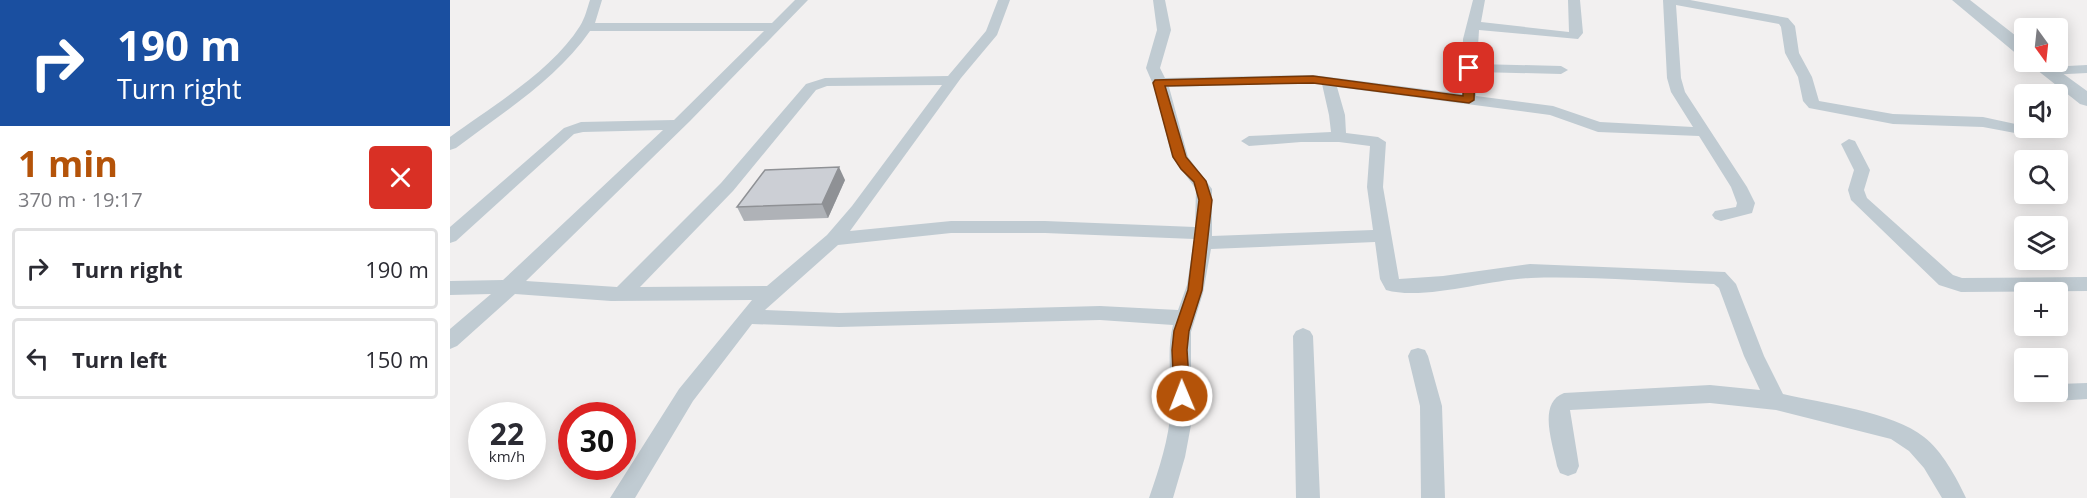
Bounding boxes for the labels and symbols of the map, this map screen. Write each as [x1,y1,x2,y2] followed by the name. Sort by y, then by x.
[2014,18,2068,72] north arrow
[1443,42,1494,93] pin
[1150,364,1214,428] position arrow
[558,402,636,480] speed limit sign: 30

